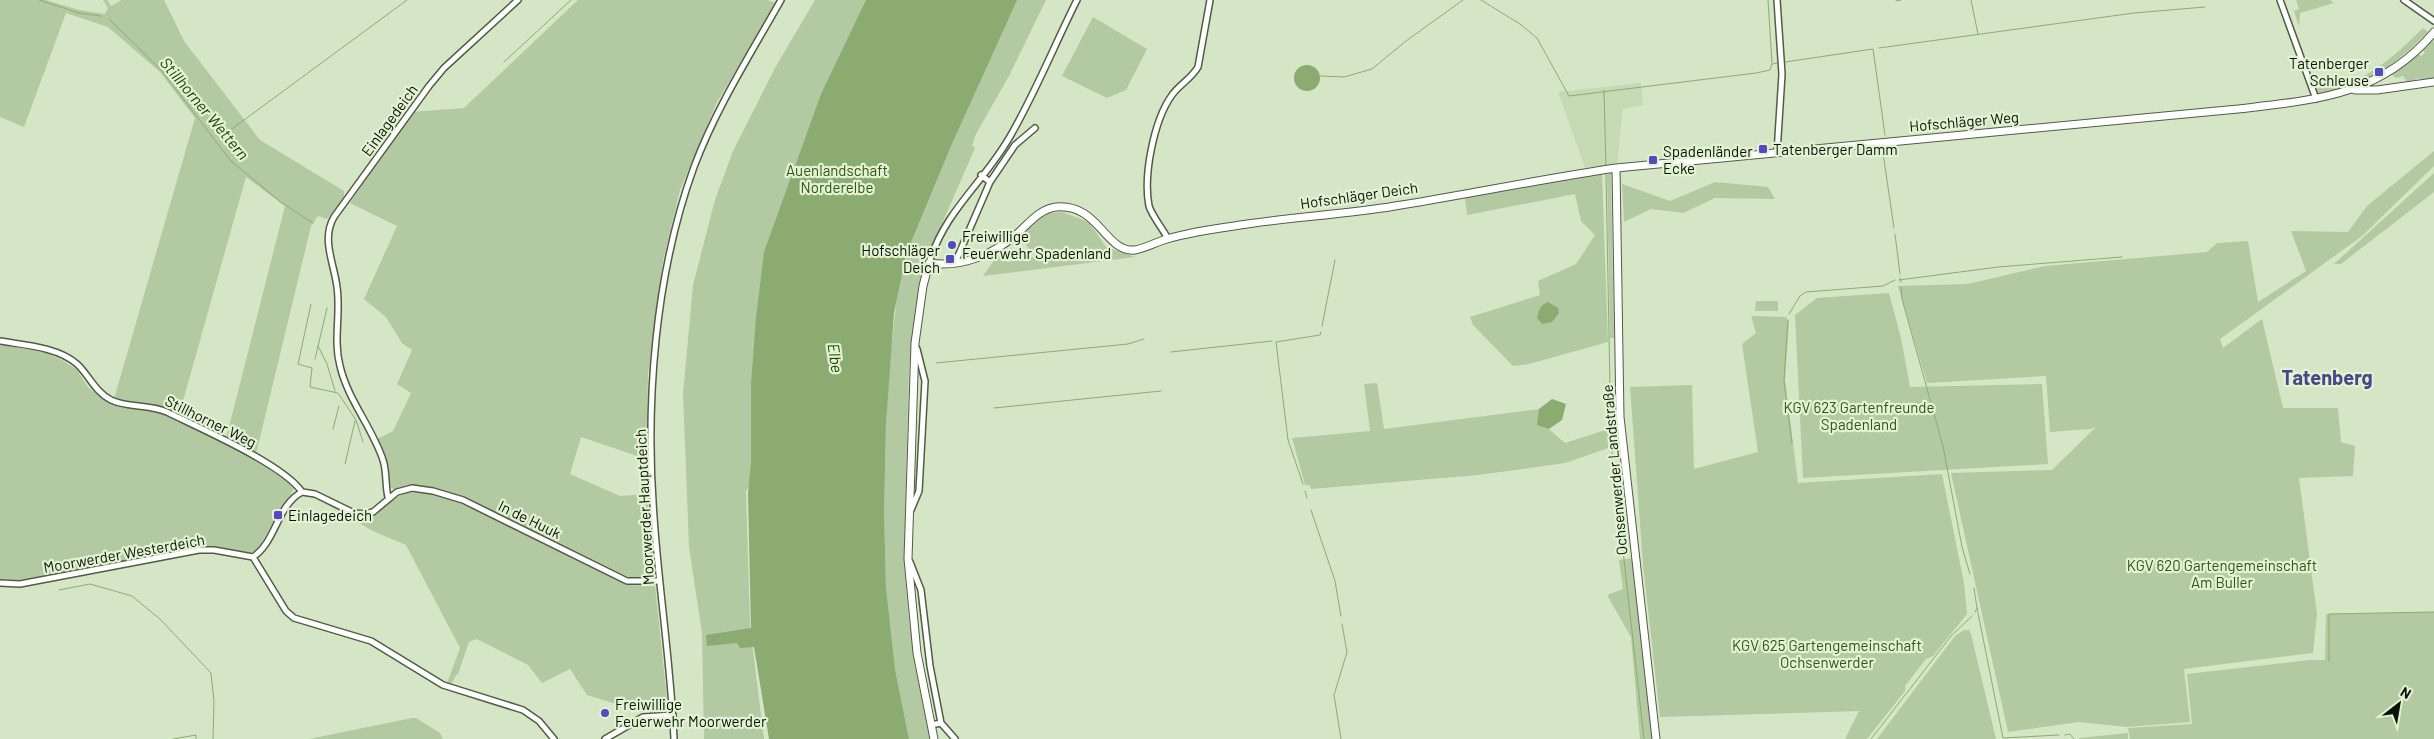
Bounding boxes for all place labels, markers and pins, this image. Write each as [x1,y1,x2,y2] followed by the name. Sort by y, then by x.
[2289,54,2370,89] place label: Tatenberger Schleuse
[2373,66,2385,78] marker: Tatenberger Schleuse
[1773,140,1898,158] place label: Tatenberger Damm
[1663,142,1753,177] place label: Spadenländer Ecke
[1757,143,1769,155] marker: Tatenberger Damm
[1647,154,1659,166] marker: Spadenländer Ecke
[962,227,1111,262] place label: Freiwillige Feuerwehr Spadenland
[946,239,958,251] marker: Freiwillige Feuerwehr Spadenland
[861,241,941,276] place label: Hofschläger Deich
[944,253,956,265] marker: Hofschläger Deich
[288,506,372,524] place label: Einlagedeich
[272,509,284,521] marker: Einlagedeich
[615,695,767,730] place label: Freiwillige Feuerwehr Moorwerder
[599,707,611,719] marker: Freiwillige Feuerwehr Moorwerder

